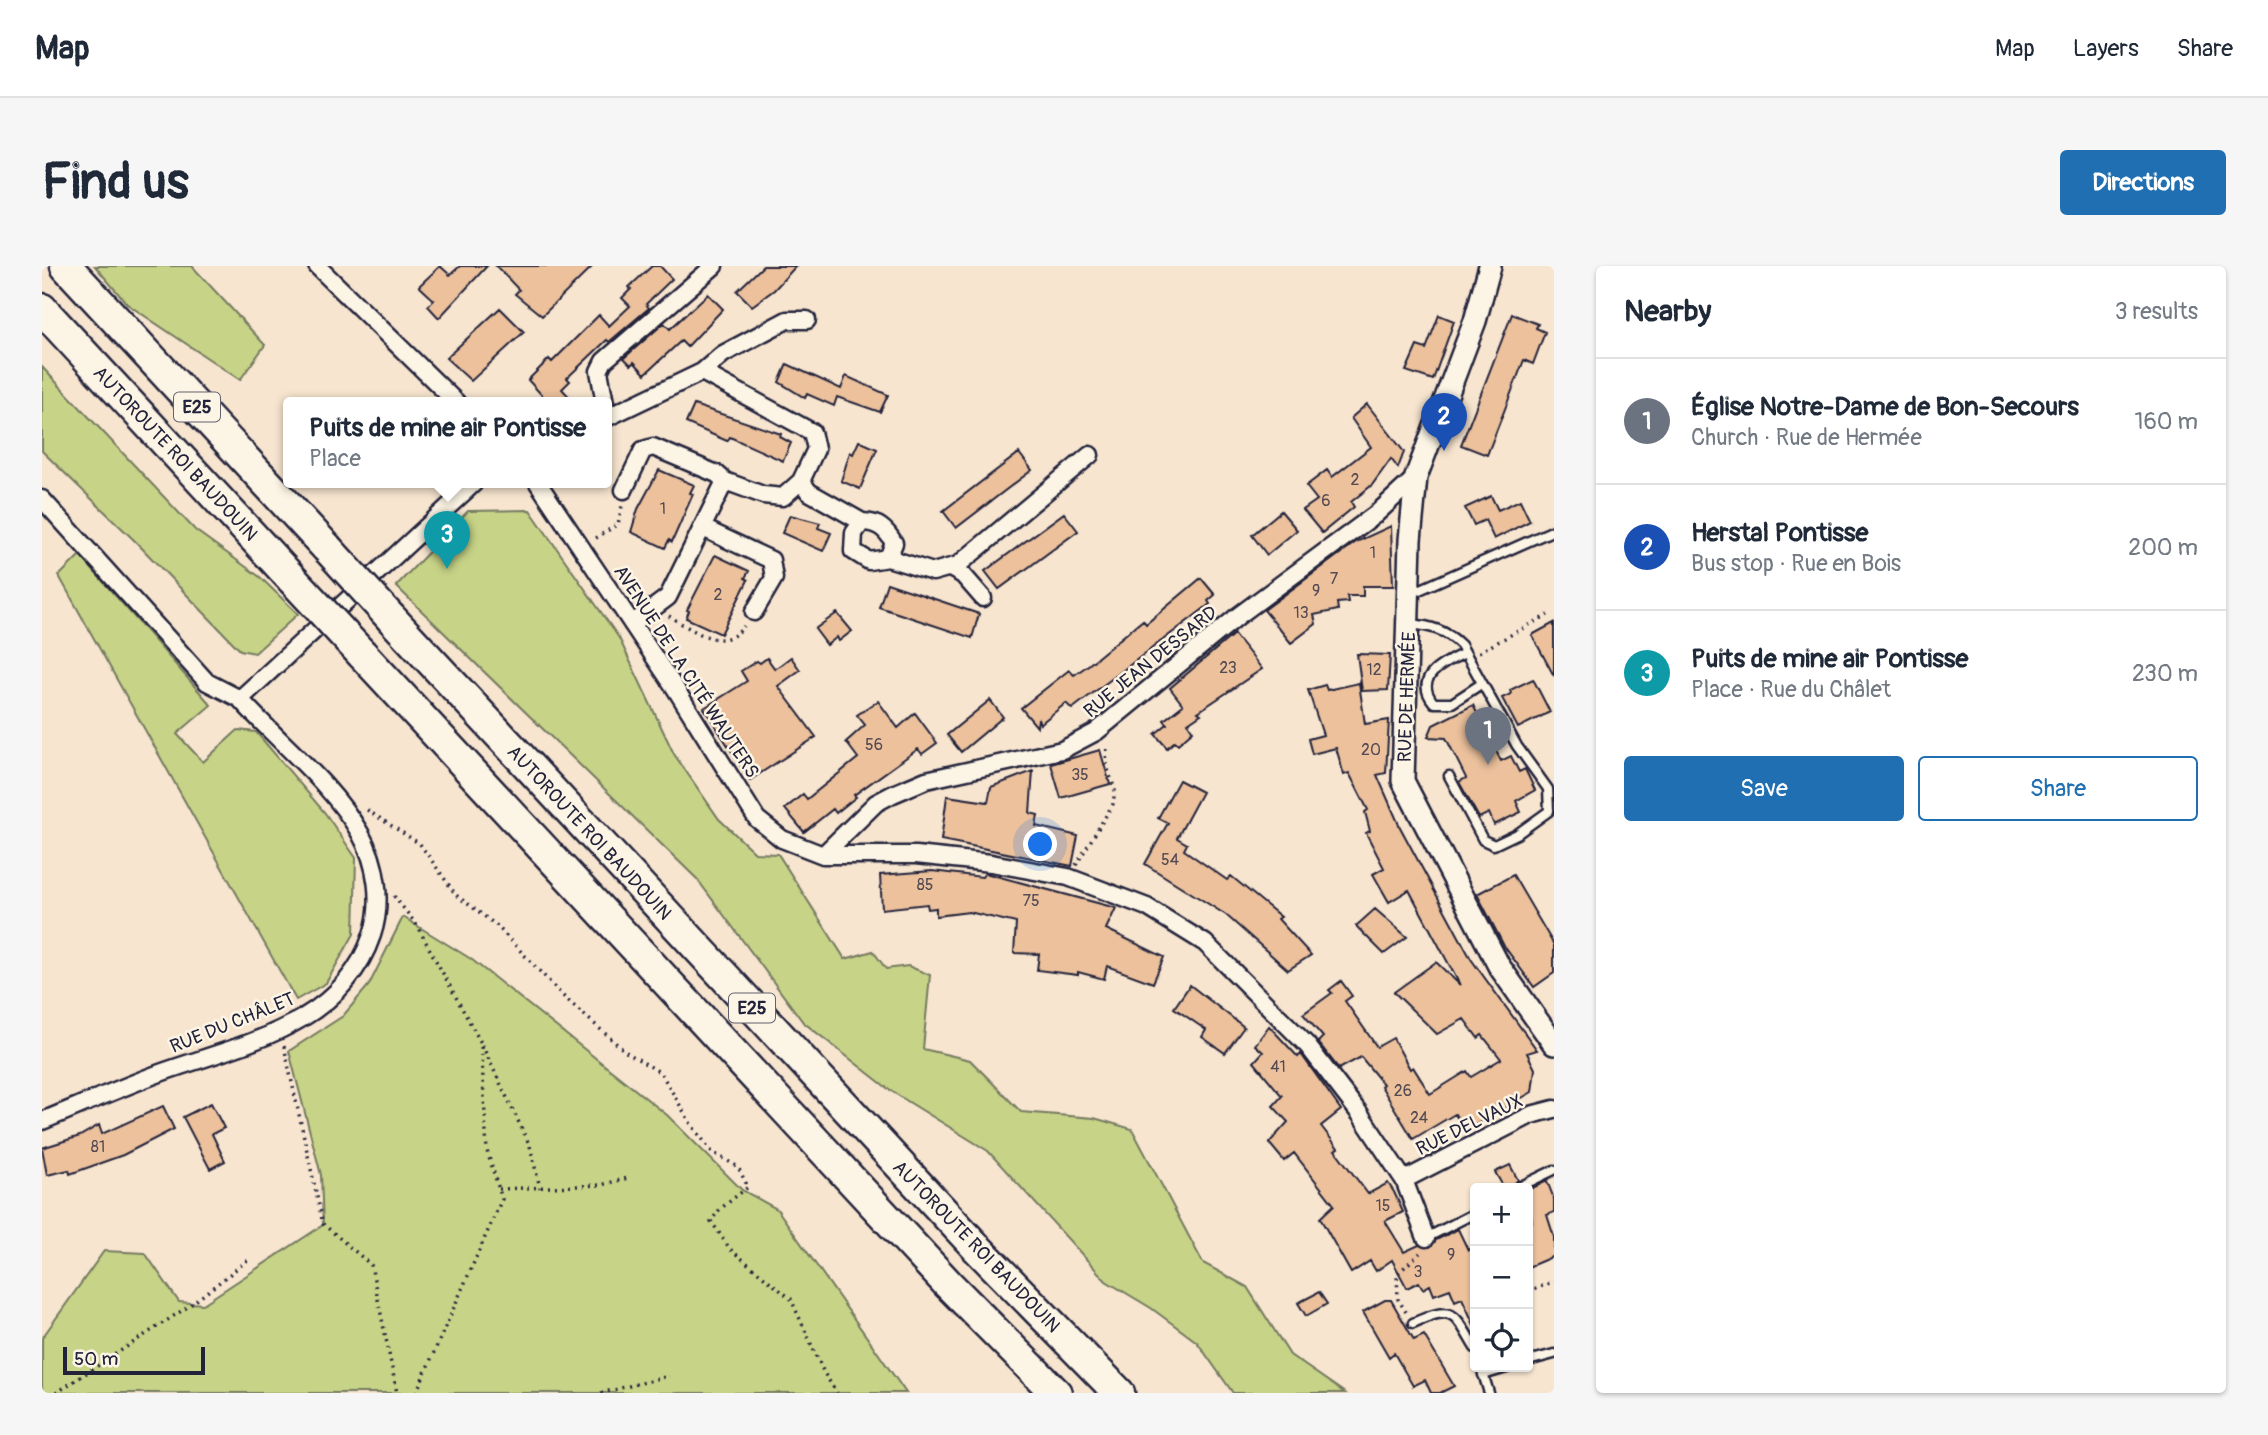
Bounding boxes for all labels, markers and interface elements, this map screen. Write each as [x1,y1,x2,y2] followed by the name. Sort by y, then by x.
[35,28,90,69] text: Map
[1995,34,2035,63] text: Map
[2073,34,2139,63] text: Layers
[2177,34,2233,63] text: Share
[2060,150,2226,215] button: Directions
[42,152,189,213] text: Find us
[1624,293,1711,330] text: Nearby
[2115,297,2198,326] text: 3 results
[88,361,263,546] street label: AUTOROUTE ROI BAUDOUIN
[1691,391,2079,423] text: Église Notre-Dame de Bon-Secours
[174,392,220,422] road number: E25
[1421,393,1467,451] pin: 2
[283,397,612,488] popup
[1643,407,1652,436] text: 1
[2134,407,2198,436] text: 160 m
[309,412,586,444] text: Puits de mine air Pontisse
[1691,423,1922,452] text: Church · Rue de Hermée
[309,444,361,473] text: Place
[1351,470,1360,490] house number: 2
[1321,491,1331,511] house number: 6
[660,499,666,519] house number: 1
[424,511,470,569] pin: 3
[1691,517,1868,549] text: Herstal Pontisse
[1641,533,1653,562] text: 2
[2128,533,2198,562] text: 200 m
[1370,543,1376,563] house number: 1
[1691,549,1901,578] text: Bus stop · Rue en Bois
[608,561,764,782] street label: AVENUE DE LA CITÉ WAUTERS
[1330,569,1339,589] house number: 7
[1312,581,1320,601] house number: 9
[714,585,723,605] house number: 2
[1079,600,1222,723] street label: RUE JEAN DESSARD
[1293,603,1309,623] house number: 13
[1393,631,1421,763] street label: RUE DE HERMÉE
[1691,643,1968,675] text: Puits de mine air Pontisse
[1219,658,1237,678] house number: 23
[1641,659,1653,688] text: 3
[2132,659,2198,688] text: 230 m
[1366,660,1382,680] house number: 12
[1691,675,1891,704] text: Place · Rue du Châlet
[1465,707,1511,765] pin: 1
[865,735,883,755] house number: 56
[502,740,677,925] street label: AUTOROUTE ROI BAUDOUIN
[1361,740,1381,760] house number: 20
[1624,756,1904,821] button: Save
[1918,756,2198,821] button: Share
[1071,765,1089,785] house number: 35
[1023,827,1057,861] your location
[1161,850,1179,870] house number: 54
[917,875,933,895] house number: 85
[1022,891,1040,911] house number: 75
[166,987,298,1059] street label: RUE DU CHÂLET
[729,994,775,1022] road number: E25
[1270,1057,1286,1077] house number: 41
[1394,1081,1412,1101] house number: 26
[1412,1089,1527,1161] street label: RUE DELVAUX
[1410,1108,1428,1128] house number: 24
[91,1137,105,1157] house number: 81
[888,1155,1065,1338] street label: AUTOROUTE ROI BAUDOUIN
[1470,1183,1533,1372] map controls
[1470,1183,1533,1246] button: +
[1376,1196,1390,1216] house number: 15
[1447,1245,1455,1265] house number: 9
[1470,1246,1533,1309] button: −
[1414,1262,1423,1282] house number: 3
[1470,1309,1533,1372] button: locate
[63,1344,205,1376] scale bar
[74,1347,118,1371] text: 50 m

